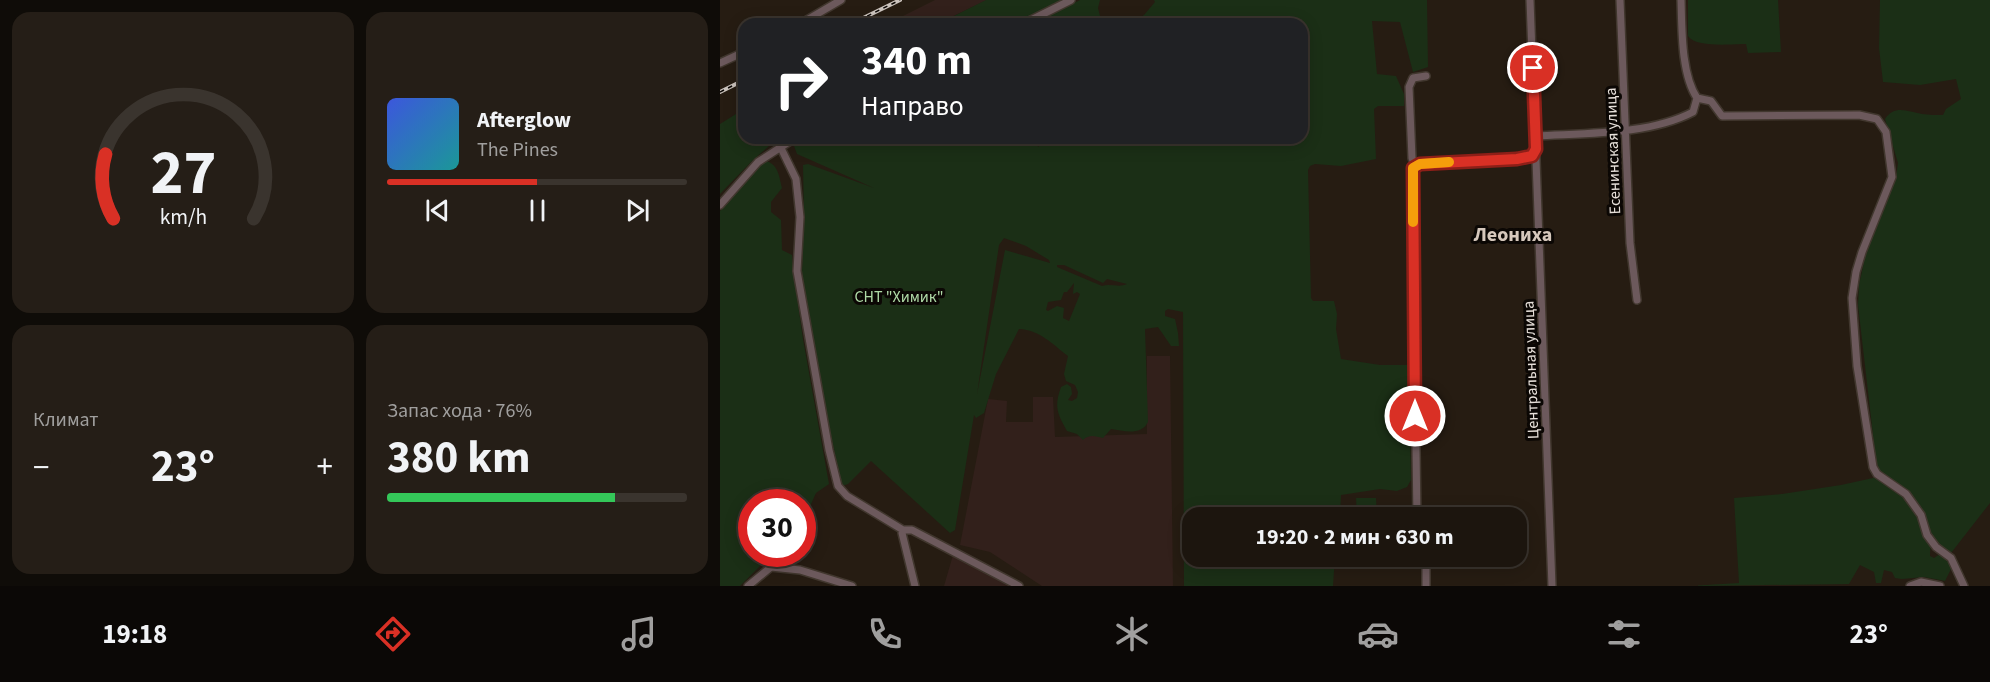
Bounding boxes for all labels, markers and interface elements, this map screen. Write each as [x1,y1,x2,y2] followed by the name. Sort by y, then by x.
[861,31,972,91] text: 340 m
[762,42,840,120] icon: right
[1507,42,1558,93] pin
[1516,51,1549,84] icon: arrive
[861,87,964,126] text: Направо
[1600,87,1626,215] street label: Есенинская улица
[477,104,571,136] text: Afterglow
[150,130,216,219] text: 27
[477,136,558,164] text: The Pines
[421,194,454,227] icon: previous
[521,194,554,227] icon: pause
[621,194,654,227] icon: next
[159,203,207,234] text: km/h
[1473,221,1552,249] district label: Леониха
[854,286,944,308] park label: СНТ "Химик"
[1518,301,1544,439] street label: Центральная улица
[1383,384,1447,448] position arrow
[387,397,532,425] text: Запас хода · 76%
[33,406,99,434] text: Климат
[387,426,531,490] text: 380 km
[151,435,215,499] text: 23°
[33,444,49,491] text: −
[317,444,333,491] text: +
[738,489,816,567] speed limit sign: 30
[1255,521,1454,553] text: 19:20 · 2 мин · 630 m
[372,613,414,655] icon: directions
[618,613,660,655] icon: music
[864,613,906,655] icon: phone
[1111,613,1153,655] icon: climate
[1357,613,1399,655] icon: car
[1603,613,1645,655] icon: filters
[102,615,167,654] text: 19:18
[1849,615,1888,654] text: 23°

